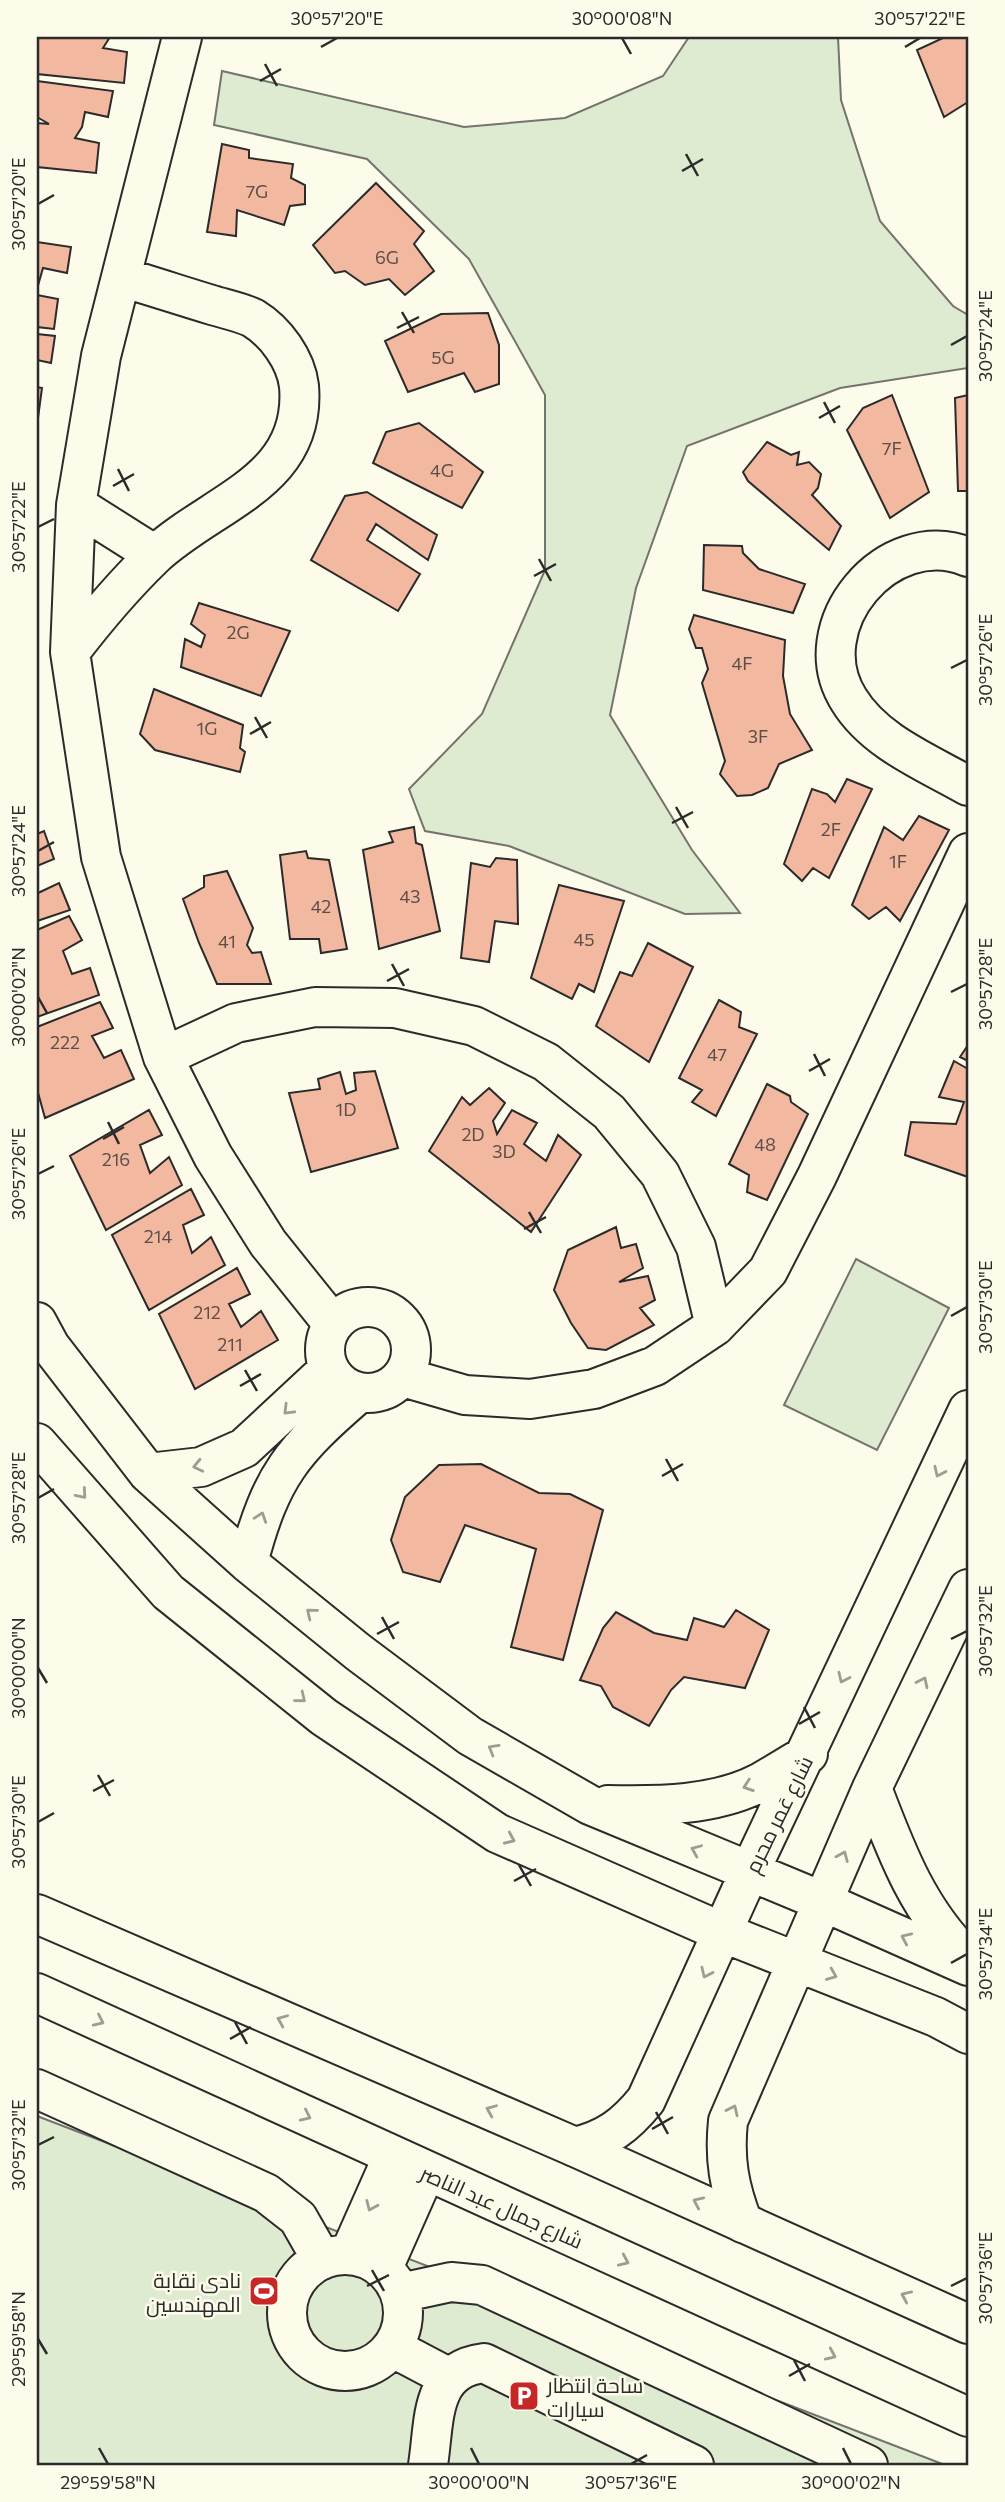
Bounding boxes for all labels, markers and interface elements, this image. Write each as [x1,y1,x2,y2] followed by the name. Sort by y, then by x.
[291,7,383,29] text: 30°57'20"E
[572,7,672,29] text: 30°00'08"N
[874,7,966,29] text: 30°57'22"E
[7,158,29,250] text: 30°57'20"E
[246,180,268,202] house number: 7G
[375,246,399,268] house number: 6G
[974,290,996,382] text: 30°57'24"E
[431,346,455,368] house number: 5G
[882,437,902,459] house number: 7F
[430,459,454,481] house number: 4G
[7,481,29,573] text: 30°57'22"E
[974,614,996,706] text: 30°57'26"E
[226,621,250,643] house number: 2G
[731,652,753,674] house number: 4F
[197,717,217,739] house number: 1G
[748,725,768,747] house number: 3F
[7,805,29,897] text: 30°57'24"E
[821,818,841,840] house number: 2F
[889,850,907,872] house number: 1F
[399,885,421,907] house number: 43
[311,895,331,917] house number: 42
[573,928,595,950] house number: 45
[218,930,236,952] house number: 41
[974,938,996,1030] text: 30°57'28"E
[7,947,29,1047] text: 30°00'02"N
[50,1031,80,1053] house number: 222
[707,1043,727,1065] house number: 47
[336,1098,356,1120] house number: 1D
[461,1123,485,1145] house number: 2D
[7,1128,29,1220] text: 30°57'26"E
[754,1133,776,1155] house number: 48
[492,1140,516,1162] house number: 3D
[102,1148,130,1170] house number: 216
[144,1225,172,1247] house number: 214
[974,1260,996,1354] text: 30°57'30"E
[193,1301,221,1323] house number: 212
[217,1333,243,1355] house number: 211
[283,1401,296,1414] one-way arrow
[7,1452,29,1544] text: 30°57'28"E
[192,1458,204,1472] one-way arrow
[934,1465,948,1477] one-way arrow
[74,1486,86,1499] one-way arrow
[253,1511,267,1523] one-way arrow
[974,1585,996,1677] text: 30°57'32"E
[306,1609,319,1621] one-way arrow
[7,1617,29,1719] text: 30°00'00"N
[837,1671,851,1683] one-way arrow
[915,1677,929,1690] one-way arrow
[293,1690,306,1703] one-way arrow
[487,1744,500,1757] one-way arrow
[739,1751,820,1878] street label: شارع عَمر محرم
[7,1775,29,1869] text: 30°57'30"E
[743,1778,755,1792] one-way arrow
[503,1831,515,1845] one-way arrow
[691,1845,703,1859] one-way arrow
[835,1851,849,1863] one-way arrow
[974,1908,996,2000] text: 30°57'34"E
[901,1932,913,1946] one-way arrow
[700,1966,714,1978] one-way arrow
[825,1967,838,1981] one-way arrow
[92,2013,104,2027] one-way arrow
[277,2014,289,2028] one-way arrow
[7,2099,29,2191] text: 30°57'32"E
[485,2104,498,2118] one-way arrow
[725,2105,739,2117] one-way arrow
[298,2108,311,2122] one-way arrow
[415,2159,587,2256] street label: شارع جمال عبد الناصر
[693,2196,706,2210] one-way arrow
[365,2198,379,2211] one-way arrow
[974,2232,996,2324] text: 30°57'36"E
[617,2253,629,2267] one-way arrow
[146,2267,241,2318] place label: نادى نقابة المهندسين
[247,2274,281,2308] sports icon: نادى نقابة المهندسين
[901,2290,913,2304] one-way arrow
[7,2291,29,2387] text: 29°59'58"N
[824,2347,837,2361] one-way arrow
[546,2372,643,2422] place label: ساحة انتظار سيارات
[507,2379,541,2413] parking icon: ساحة انتظار سيارات
[60,2471,156,2493] text: 29°59'58"N
[428,2471,530,2493] text: 30°00'00"N
[585,2471,677,2493] text: 30°57'36"E
[801,2471,901,2493] text: 30°00'02"N

